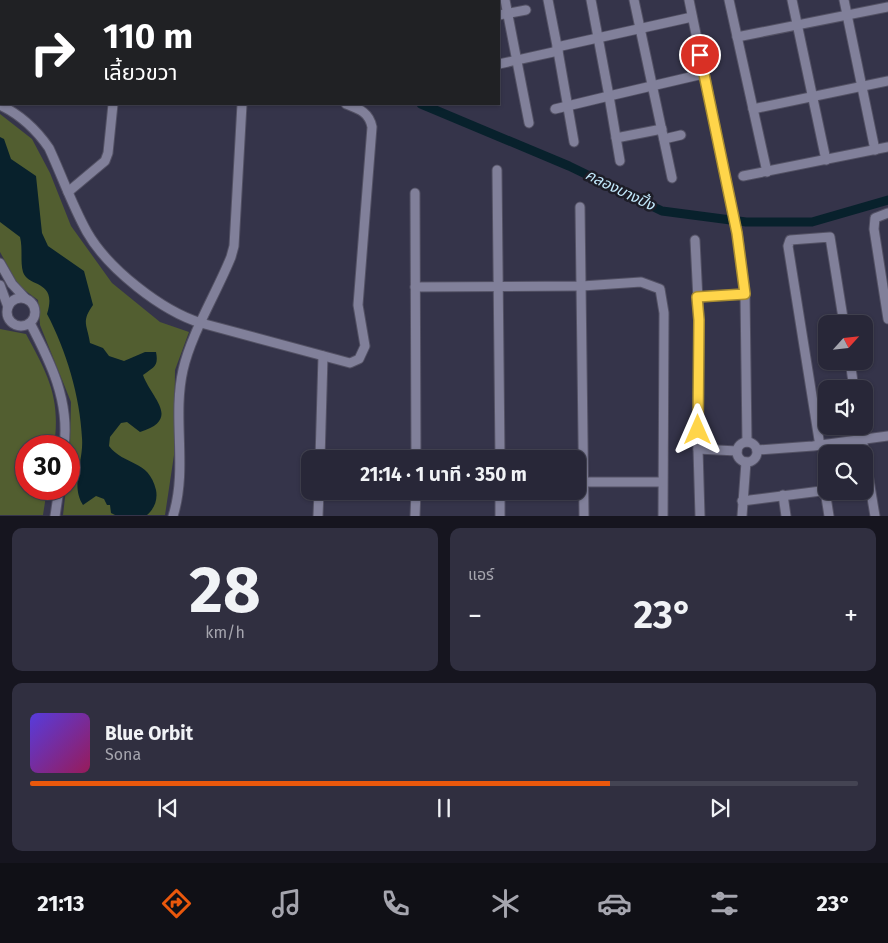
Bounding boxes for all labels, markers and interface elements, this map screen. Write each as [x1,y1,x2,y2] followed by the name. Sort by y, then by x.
[103,15,193,57] text: 110 m
[20,20,85,85] icon: right
[679,34,721,76] pin
[686,41,714,69] icon: arrive
[103,59,178,86] text: เลี้ยวขวา
[582,165,659,215] water label: คลองบางปิ้ง
[818,315,872,370] north arrow
[818,315,873,500] map controls
[818,380,873,435] button: sound
[671,403,723,455] position arrow
[15,435,80,500] speed limit sign: 30
[818,445,873,500] button: search
[360,463,527,486] text: 21:14 · 1 นาที · 350 m
[189,551,261,629] text: 28
[468,565,494,584] text: แอร์
[634,592,693,638] text: 23°
[468,599,482,632] text: −
[844,599,858,632] text: +
[205,623,245,642] text: km/h
[105,722,193,745] text: Blue Orbit
[105,745,141,764] text: Sona
[154,794,182,822] icon: previous
[430,794,458,822] icon: pause
[706,794,734,822] icon: next
[159,886,194,921] icon: directions
[269,886,304,921] icon: music
[378,886,413,921] icon: phone
[488,886,523,921] icon: climate
[597,886,632,921] icon: car
[707,886,742,921] icon: filters
[37,890,85,917] text: 21:13
[817,890,851,917] text: 23°

